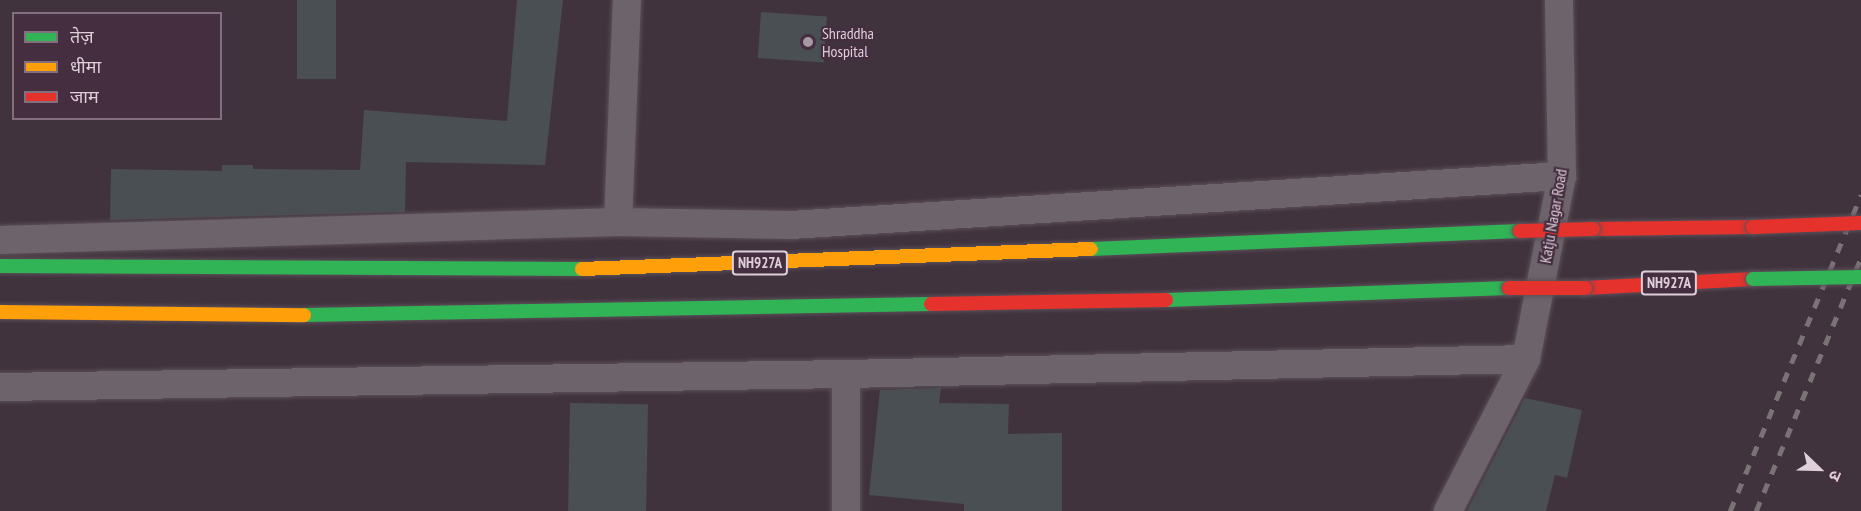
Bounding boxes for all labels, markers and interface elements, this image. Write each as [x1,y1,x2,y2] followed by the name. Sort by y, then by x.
[12,12,222,120] legend
[822,23,874,61] place label: Shraddha Hospital
[70,25,94,48] text: तेज़
[799,33,817,51] marker: Shraddha Hospital
[70,55,101,78] text: धीमा
[70,85,99,108] text: जाम
[1535,167,1571,265] street label: Katju Nagar Road
[732,251,789,275] road number: NH927A
[1640,271,1698,295] road number: NH927A
[1789,439,1849,499] north arrow
[1825,468,1847,484] text: उ

